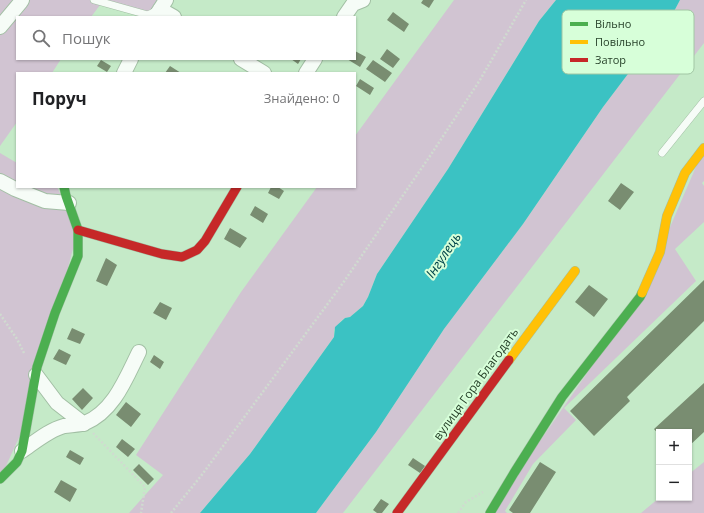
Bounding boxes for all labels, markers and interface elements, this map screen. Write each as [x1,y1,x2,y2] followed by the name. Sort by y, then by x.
[562,10,694,74] legend
[16,16,356,60] search box
[595,16,632,31] text: Вільно
[30,27,52,49] icon: search
[62,28,111,48] text: Пошук
[595,34,645,49] text: Повільно
[595,52,626,67] text: Затор
[32,87,87,110] text: Поруч
[264,89,340,107] text: Знайдено: 0
[421,229,465,281] water label: Інгулець
[429,324,522,443] street label: вулиця Гора Благодать
[656,429,692,501] map controls
[656,429,692,465] button: +
[656,465,692,501] button: −

